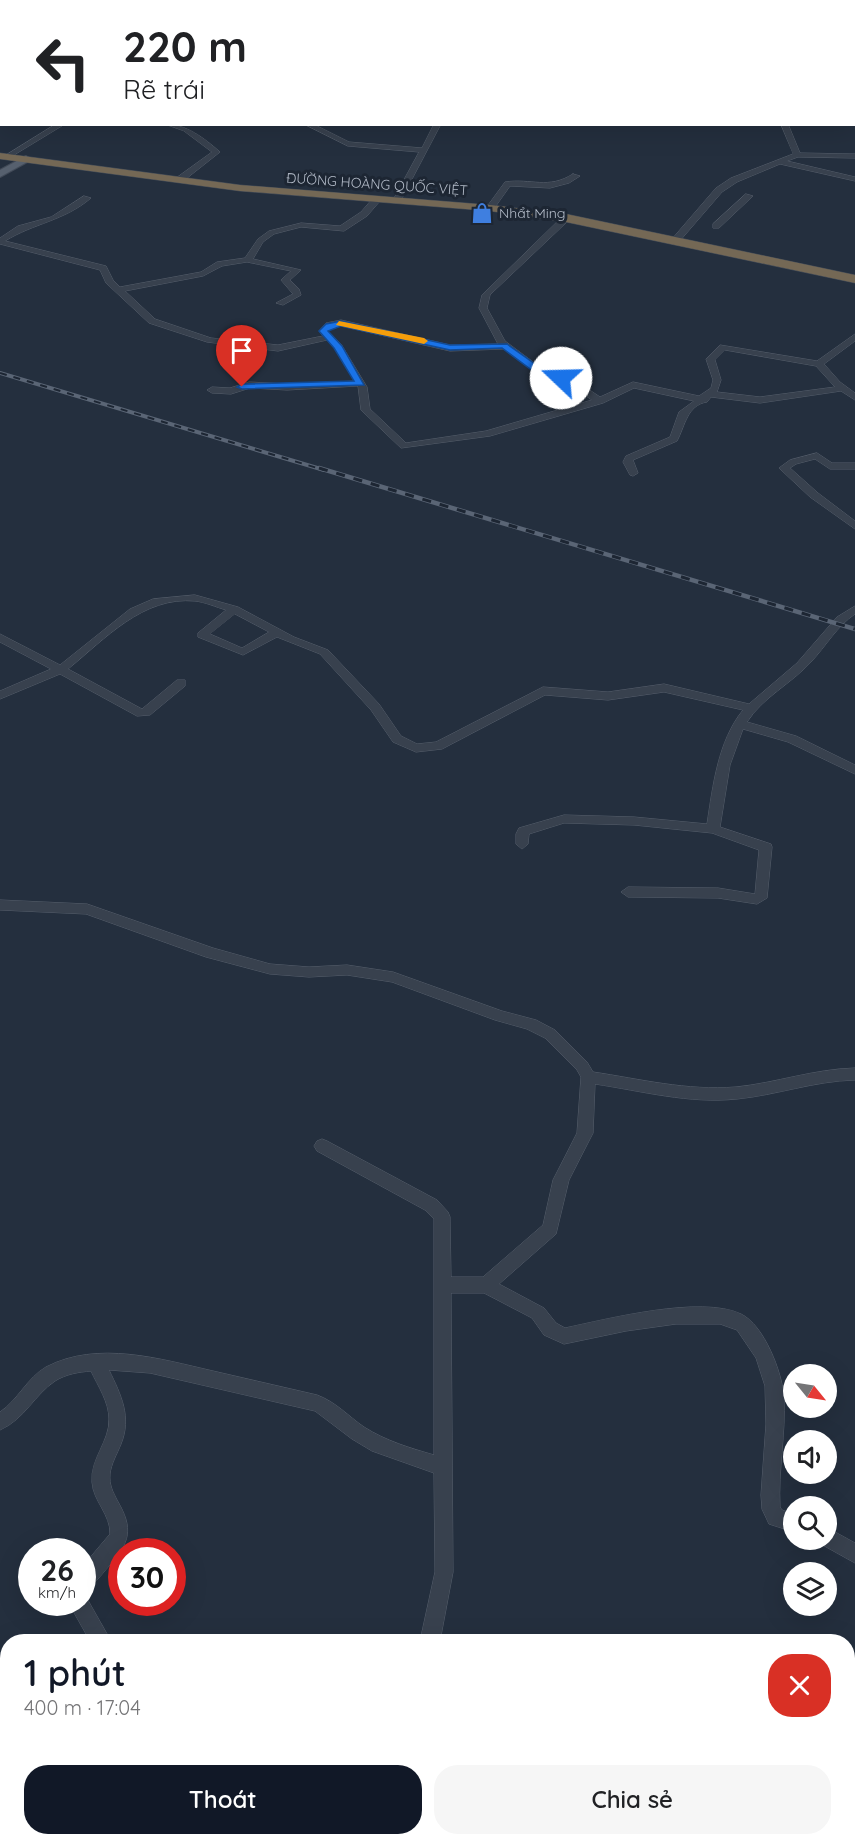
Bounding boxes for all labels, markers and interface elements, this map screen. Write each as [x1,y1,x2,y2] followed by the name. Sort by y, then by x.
[123,20,247,73] text: 220 m
[24,24,102,102] icon: left
[123,72,205,106] text: Rẽ trái
[286,169,468,199] street label: ĐƯỜNG HOÀNG QUỐC VIỆT
[470,201,494,225] shop icon: Nhẩt Ming
[499,204,566,222] place label: Nhẩt Ming
[216,325,267,387] pin
[225,334,258,367] icon: arrive
[529,346,593,410] position arrow
[783,1364,837,1418] north arrow
[783,1364,837,1616] map controls
[783,1430,837,1484] button: sound
[783,1496,837,1550] button: search
[108,1538,186,1616] speed limit sign: 30
[40,1551,74,1589] text: 26
[783,1562,837,1616] button: layers
[38,1583,76,1602] text: km/h
[24,1650,126,1695] text: 1 phút
[768,1654,831,1717] button: close
[24,1695,141,1720] text: 400 m · 17:04
[24,1765,422,1834] button: Thoát
[434,1765,831,1834] button: Chia sẻ

